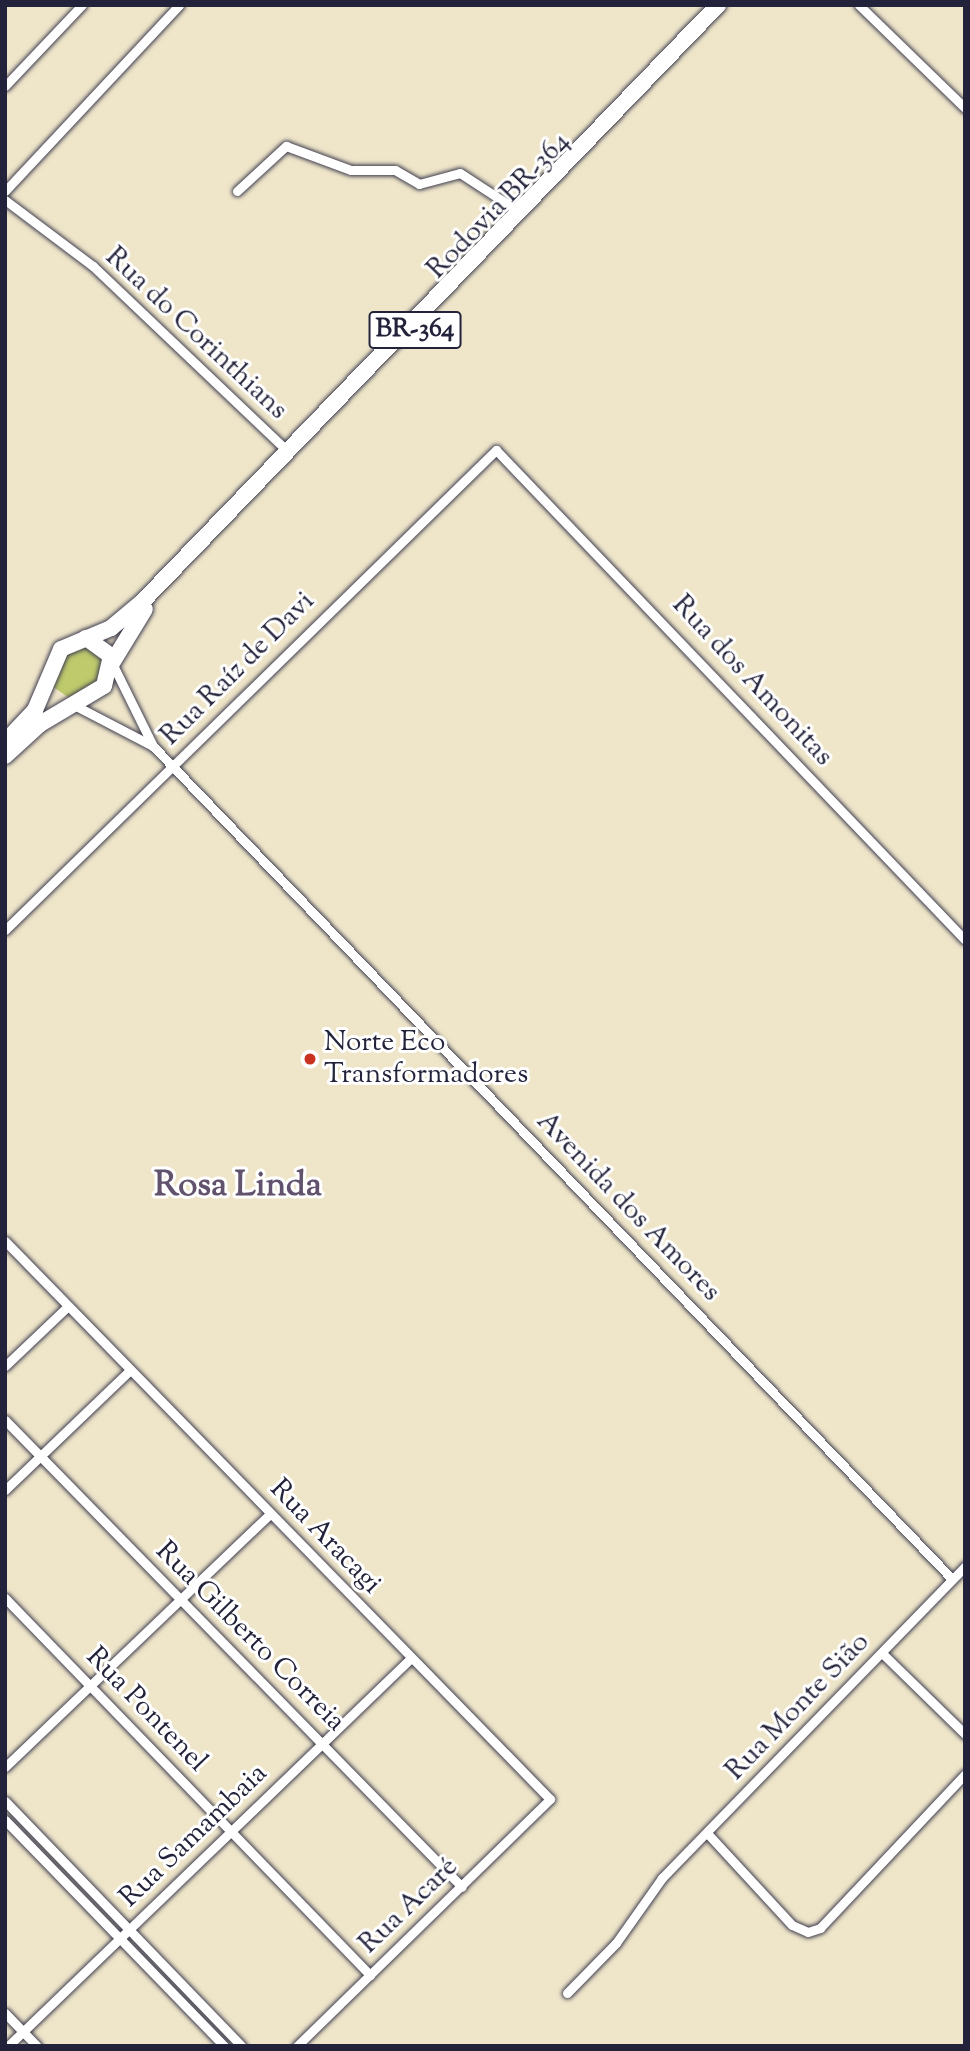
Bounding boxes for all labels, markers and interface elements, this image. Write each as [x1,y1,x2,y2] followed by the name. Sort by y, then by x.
[421,126,577,286] street label: Rodovia BR-364
[98,241,294,427] street label: Rua do Corinthians
[368,308,462,352] road number: BR-364
[154,585,322,753] street label: Rua Raíz de Davi
[664,589,840,773] street label: Rua dos Amonitas
[324,1026,528,1092] place label: Norte Eco Transformadores
[302,1051,318,1067] marker: Norte Eco Transformadores
[529,1105,727,1309] street label: Avenida dos Amores
[154,1166,322,1208] district label: Rosa Linda
[262,1473,388,1601] street label: Rua Aracagi
[148,1535,352,1739] street label: Rua Gilberto Correia
[719,1626,877,1788] street label: Rua Monte Sião
[78,1641,214,1779] street label: Rua Pontenel
[113,1757,275,1915] street label: Rua Samambaia
[353,1851,465,1961] street label: Rua Acaré

